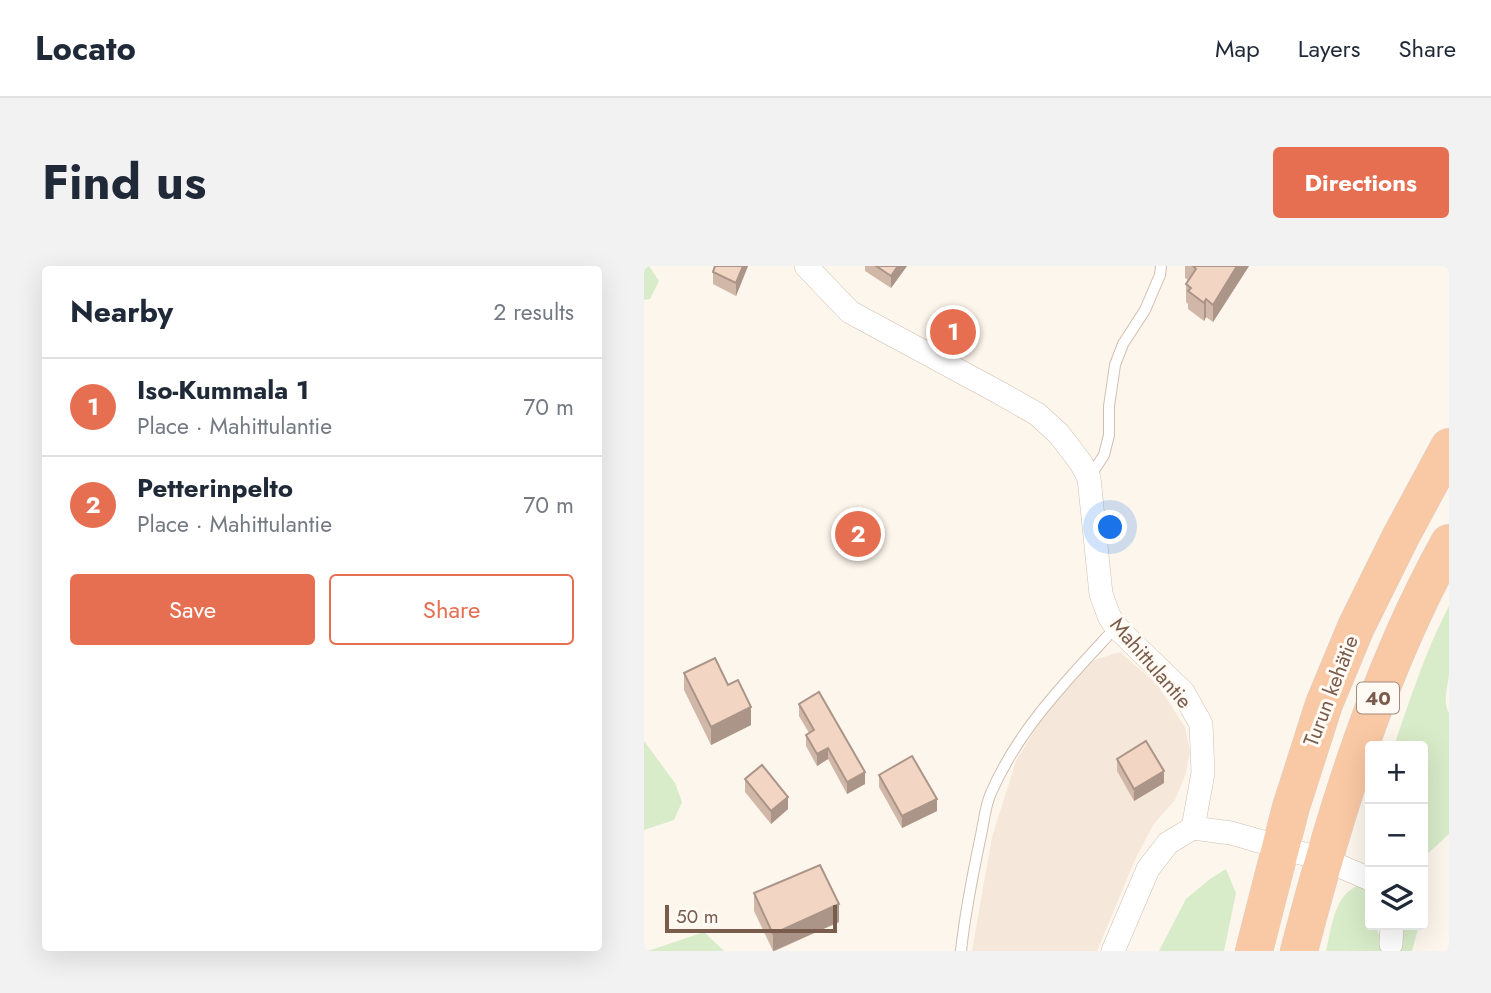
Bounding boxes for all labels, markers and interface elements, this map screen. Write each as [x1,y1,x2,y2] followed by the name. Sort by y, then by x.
[35,25,136,72] text: Locato
[1215,31,1260,66] text: Map
[1298,31,1360,66] text: Layers
[1398,31,1456,66] text: Share
[42,147,206,217] text: Find us
[1273,147,1449,218] button: Directions
[70,290,173,333] text: Nearby
[493,295,574,329] text: 2 results
[930,306,976,358] pin: 1
[137,371,309,409] text: Iso-Kummala 1
[87,390,99,424] text: 1
[523,390,574,424] text: 70 m
[137,409,332,443] text: Place · Mahittulantie
[137,469,293,507] text: Petterinpelto
[85,488,101,522] text: 2
[523,488,574,522] text: 70 m
[137,507,332,541] text: Place · Mahittulantie
[835,508,881,560] pin: 2
[1093,510,1127,544] your location
[70,574,315,645] button: Save
[329,574,574,645] button: Share
[1103,611,1199,715] street label: Mahittulantie
[1296,631,1366,751] street label: Turun kehätie
[1357,682,1399,714] road number: 40
[1365,741,1428,930] map controls
[1365,741,1428,804] button: +
[1365,804,1428,867] button: −
[1365,867,1428,930] button: layers
[665,902,836,934] scale bar
[676,903,719,930] text: 50 m

